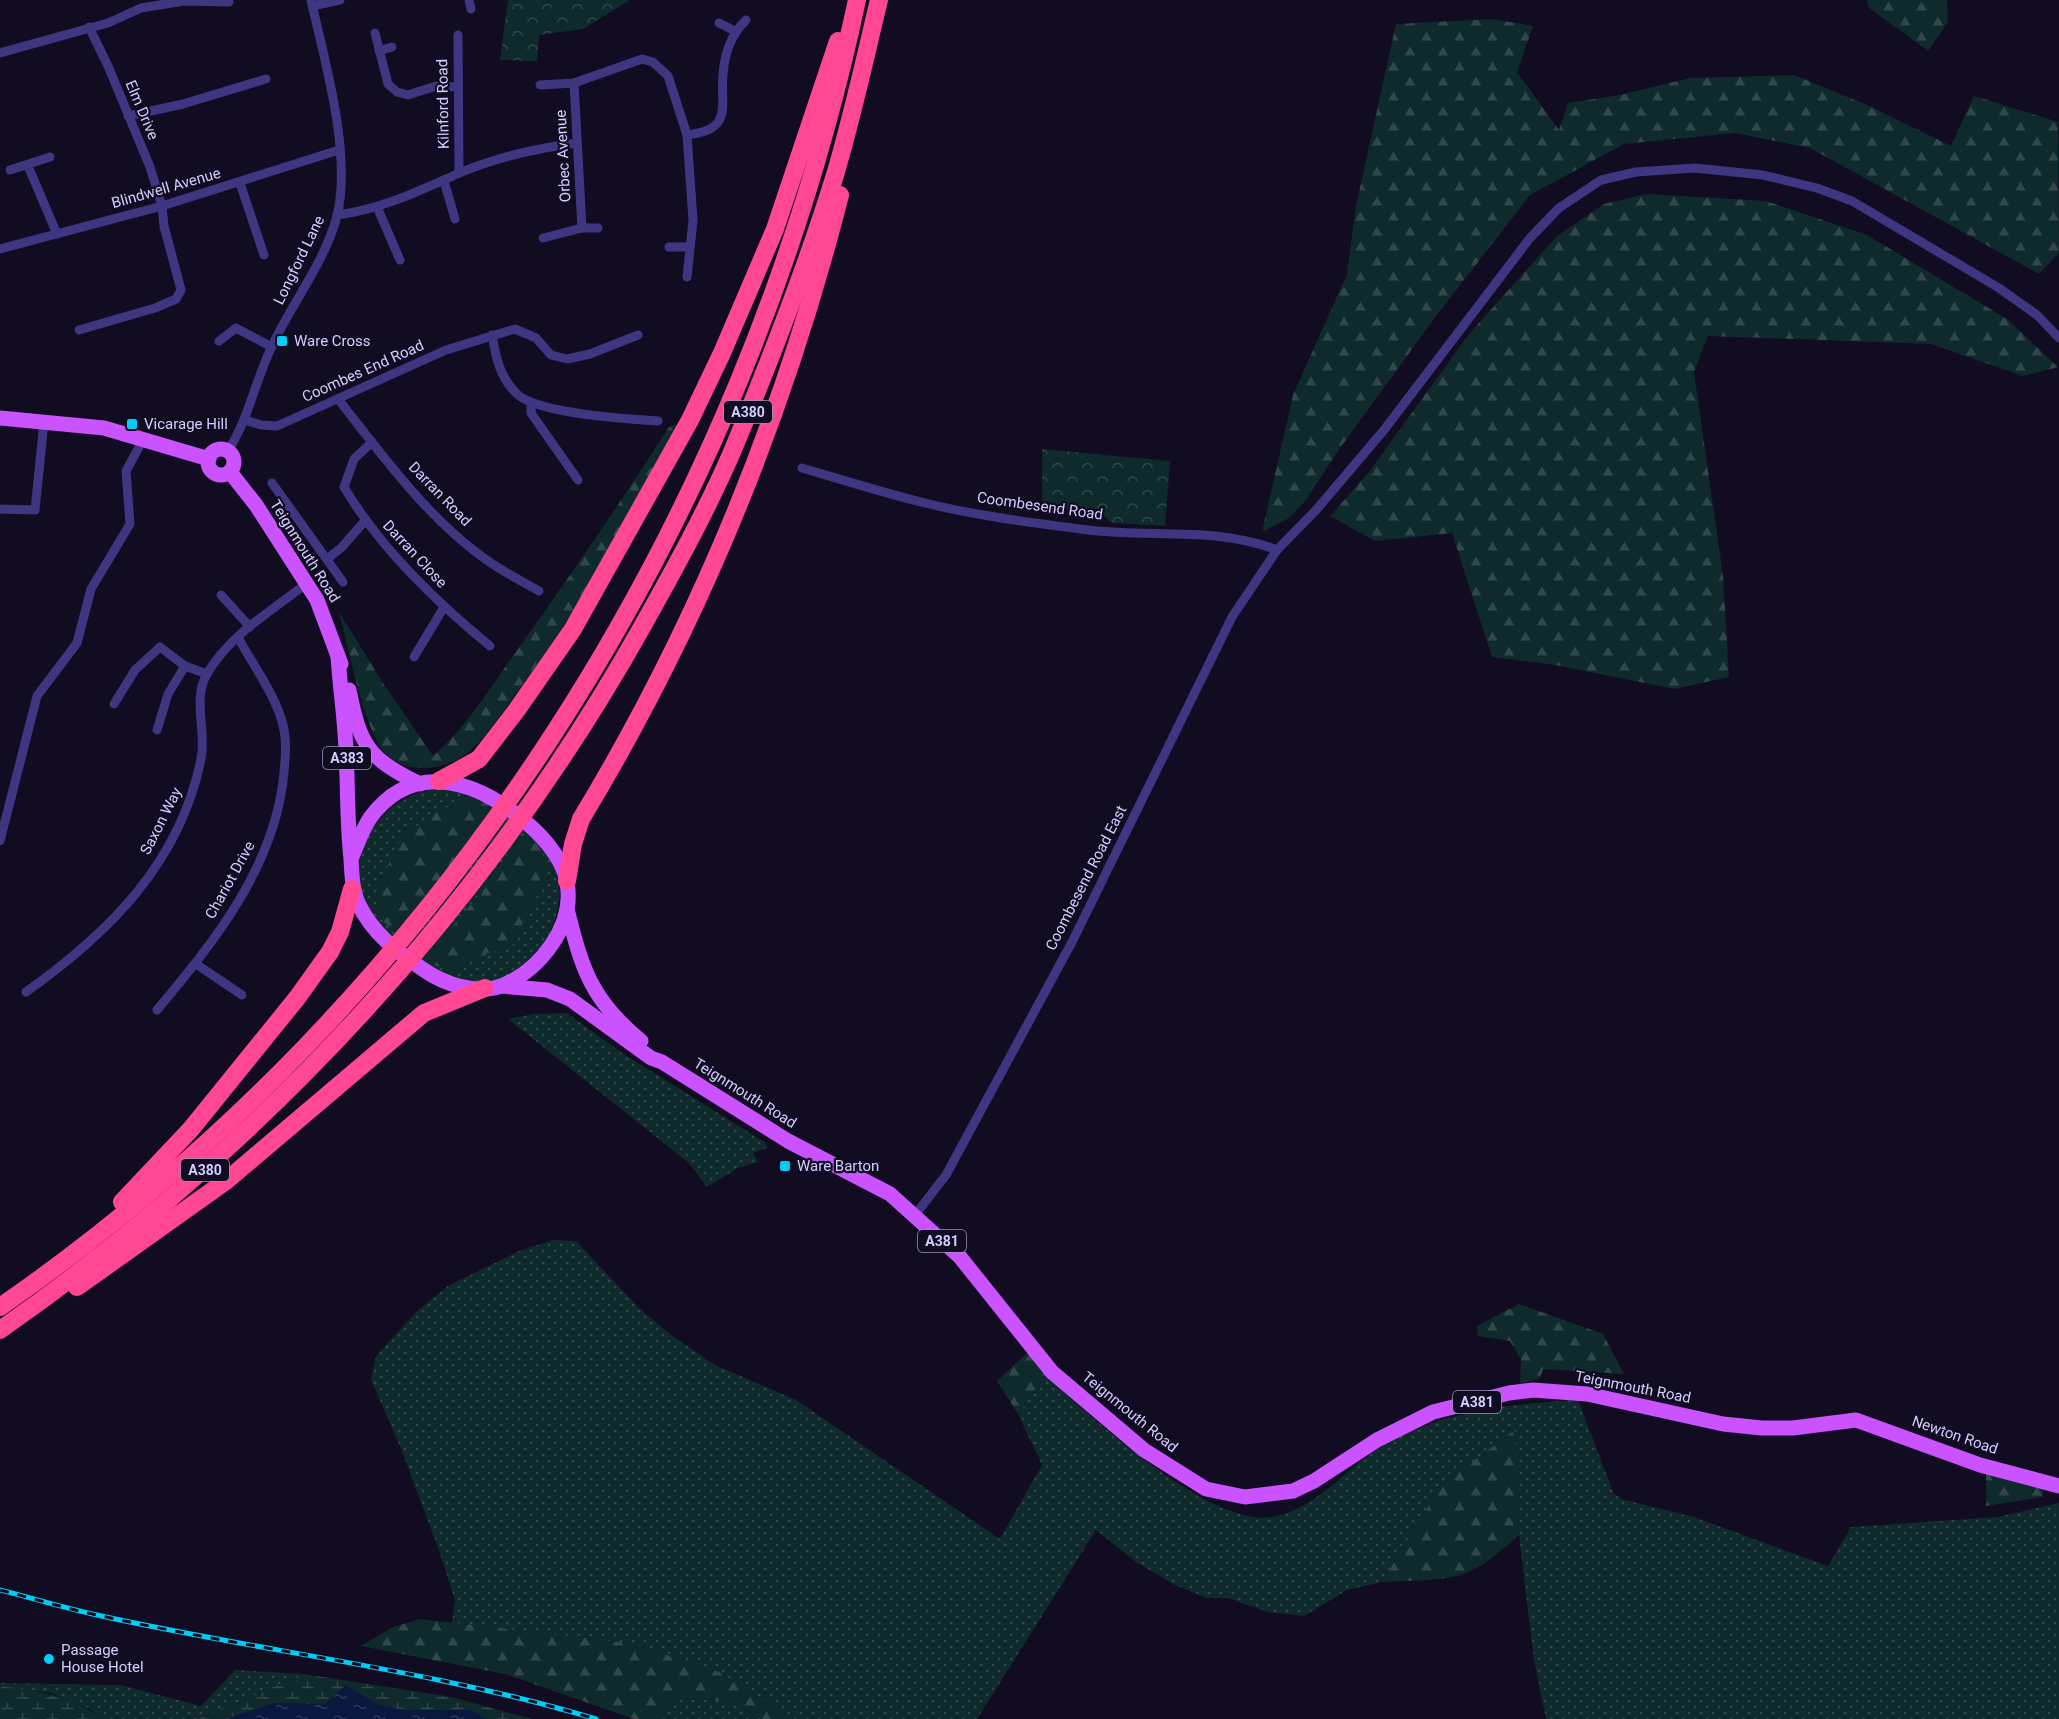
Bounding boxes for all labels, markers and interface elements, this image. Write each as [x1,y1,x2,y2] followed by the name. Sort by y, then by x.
[433,59,453,149] street label: Kilnford Road
[121,78,163,142] street label: Elm Drive
[552,109,574,203] street label: Orbec Avenue
[109,164,223,212] street label: Blindwell Avenue
[270,213,328,307] street label: Longford Lane
[294,332,371,350] place label: Ware Cross
[275,334,289,348] marker: Ware Cross
[299,336,427,406] street label: Coombes End Road
[724,401,772,423] road number: A380
[144,415,228,433] place label: Vicarage Hill
[125,417,139,431] marker: Vicarage Hill
[405,458,475,530] street label: Darran Road
[976,488,1104,524] street label: Coombesend Road
[266,496,344,606] street label: Teignmouth Road
[379,517,451,592] street label: Darran Close
[323,747,371,769] road number: A383
[136,784,186,858] street label: Saxon Way
[1042,803,1130,953] street label: Coombesend Road East
[201,838,259,922] street label: Chariot Drive
[690,1054,800,1132] street label: Teignmouth Road
[797,1157,879,1175] place label: Ware Barton
[181,1159,229,1181] road number: A380
[778,1159,792,1173] marker: Ware Barton
[918,1230,966,1252] road number: A381
[1573,1367,1693,1407] street label: Teignmouth Road
[1079,1368,1181,1456] street label: Teignmouth Road
[1453,1391,1501,1413] road number: A381
[1910,1412,2000,1458] street label: Newton Road
[61,1641,144,1676] place label: Passage House Hotel
[42,1652,56,1666] marker: Passage House Hotel

